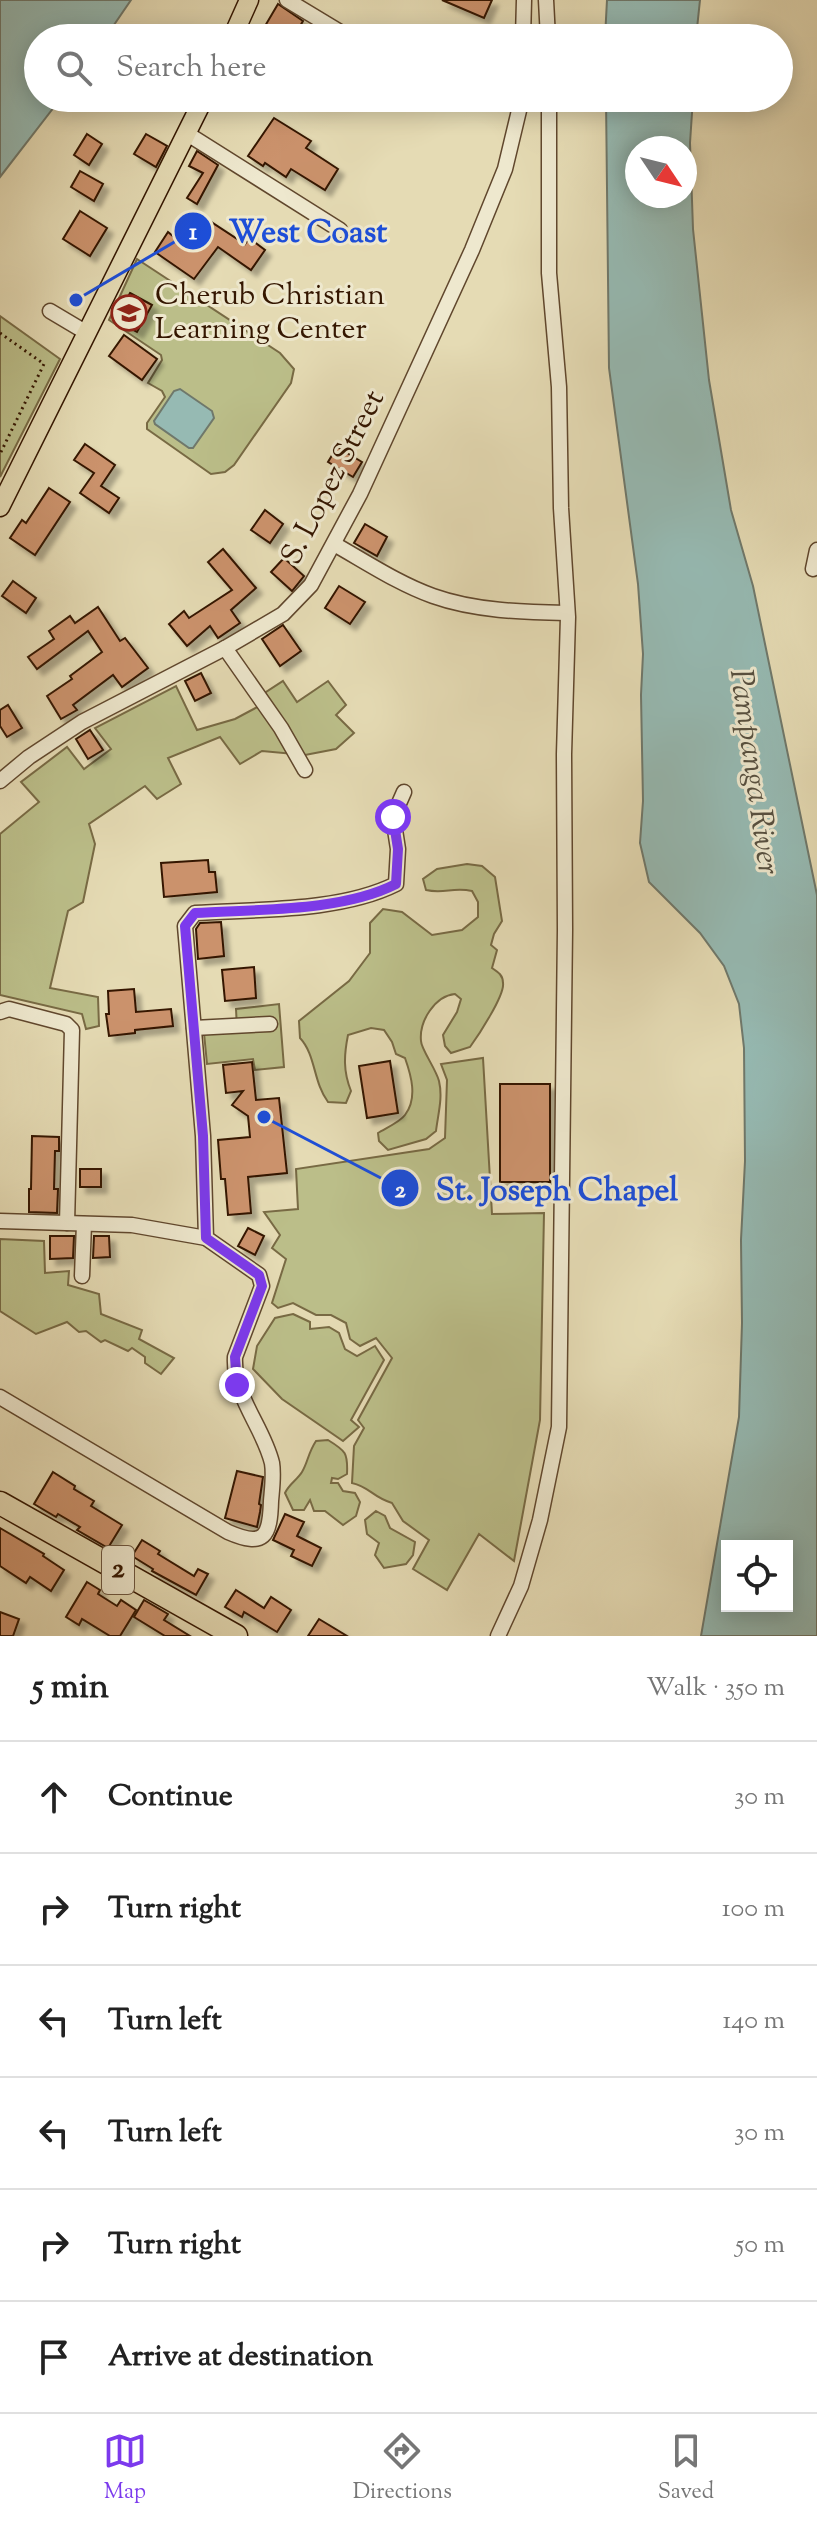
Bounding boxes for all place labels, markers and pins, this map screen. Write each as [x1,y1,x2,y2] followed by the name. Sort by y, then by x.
[173,203,403,259] callout: West Coast
[155,275,385,352] place label: Cherub Christian Learning Center
[110,294,148,332] school or university icon: Cherub Christian Learning Center
[380,1160,695,1216] callout: St. Joseph Chapel

